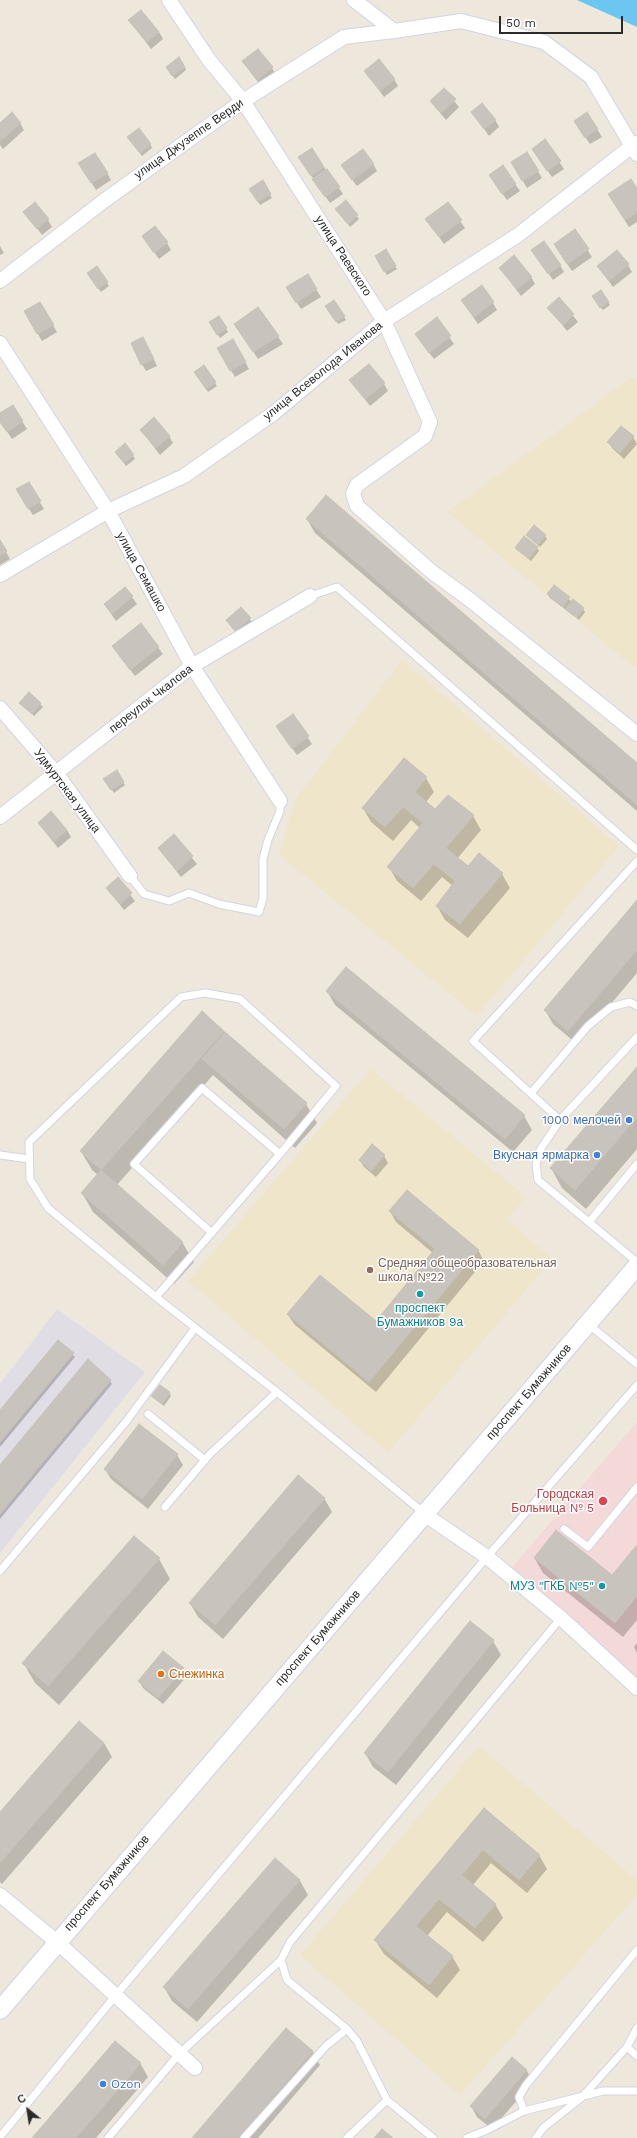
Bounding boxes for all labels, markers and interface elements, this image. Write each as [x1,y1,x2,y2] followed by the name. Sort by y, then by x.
[501,8,625,34] scale bar
[506,16,536,30] text: 50 m
[132,96,246,182] street label: улица Джузеппе Верди
[312,213,374,299] street label: улица Раевского
[260,318,386,424] street label: улица Всеволода Иванова
[113,530,169,614] street label: улица Семашко
[106,662,196,736] street label: переулок Чкалова
[31,746,103,836] street label: Удмуртская улица
[542,1113,621,1127] place label: 1000 мелочей
[624,1115,634,1125] marker: 1000 мелочей
[493,1148,589,1162] place label: Вкусная ярмарка
[592,1150,602,1160] marker: Вкусная ярмарка
[378,1256,557,1284] place label: Средняя общеобразовательная школа №22
[365,1265,375,1275] marker: Средняя общеобразовательная школа №22
[415,1289,425,1299] marker: проспект Бумажников 9а
[377,1301,463,1329] place label: проспект Бумажников 9а
[483,1341,575,1443] street label: проспект Бумажников
[511,1487,594,1515] place label: Городская Больница № 5
[597,1495,609,1507] marker: Городская Больница № 5
[510,1579,594,1593] place label: МУЗ "ГКБ №5"
[597,1581,607,1591] marker: МУЗ "ГКБ №5"
[272,1587,364,1689] street label: проспект Бумажников
[169,1667,224,1681] place label: Снежинка
[156,1669,166,1679] marker: Снежинка
[61,1832,153,1934] street label: проспект Бумажников
[111,2077,141,2091] place label: Ozon
[98,2079,108,2089] marker: Ozon
[8,2090,48,2130] north arrow
[15,2092,28,2107] text: С

